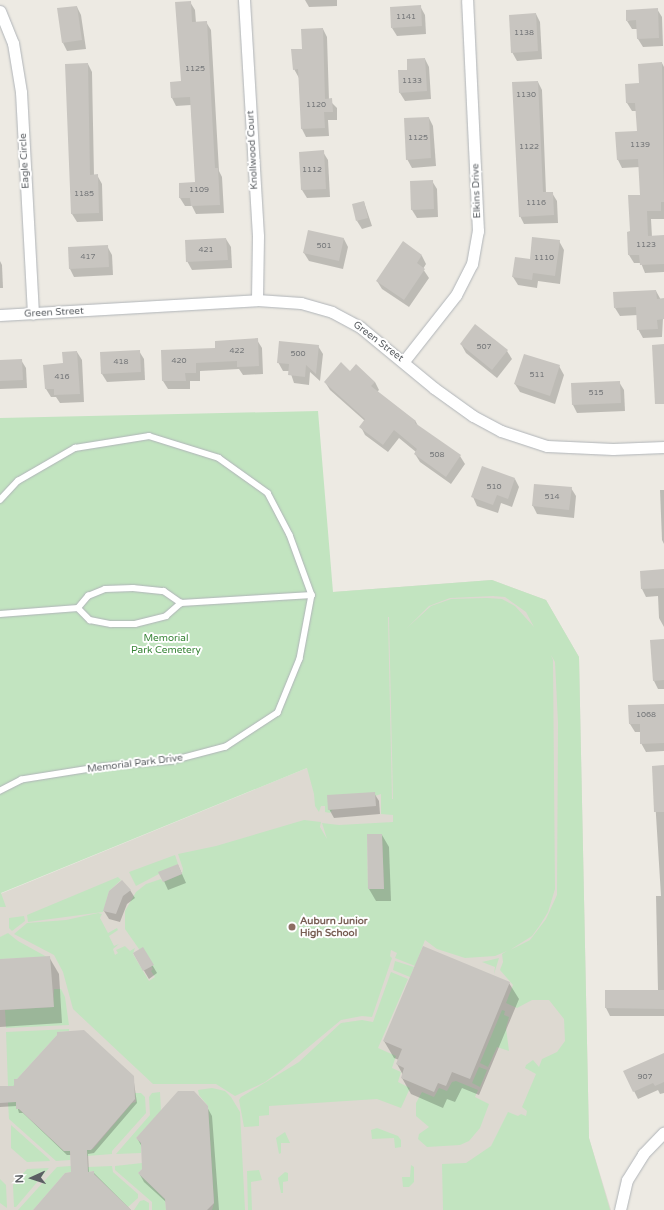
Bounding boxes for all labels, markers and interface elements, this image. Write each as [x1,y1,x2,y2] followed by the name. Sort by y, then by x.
[396,12,416,22] house number: 1141
[514,28,534,38] house number: 1138
[185,64,205,74] house number: 1125
[402,76,422,86] house number: 1133
[516,90,536,100] house number: 1130
[306,100,326,110] house number: 1120
[245,110,261,190] street label: Knollwood Court
[18,133,32,189] street label: Eagle Circle
[408,133,428,143] house number: 1125
[630,140,650,150] house number: 1139
[519,142,539,152] house number: 1122
[470,163,484,219] street label: Elkins Drive
[302,165,322,175] house number: 1112
[189,185,209,195] house number: 1109
[74,189,94,199] house number: 1185
[526,198,546,208] house number: 1116
[636,240,656,250] house number: 1123
[316,241,332,251] house number: 501
[198,245,214,255] house number: 421
[80,252,96,262] house number: 417
[534,253,554,263] house number: 1110
[24,305,84,321] street label: Green Street
[350,319,406,365] street label: Green Street
[476,342,492,352] house number: 507
[229,346,245,356] house number: 422
[290,349,306,359] house number: 500
[171,356,187,366] house number: 420
[113,357,129,367] house number: 418
[529,370,545,380] house number: 511
[54,372,70,382] house number: 416
[588,388,604,398] house number: 515
[429,450,445,460] house number: 508
[486,482,502,492] house number: 510
[544,492,560,502] house number: 514
[131,632,201,656] park label: Memorial Park Cemetery
[636,710,656,720] house number: 1068
[87,752,183,776] street label: Memorial Park Drive
[300,915,368,938] place label: Auburn Junior High School
[287,922,297,932] marker: Auburn Junior High School
[637,1072,653,1082] house number: 907
[12,1158,52,1198] north arrow
[13,1174,26,1183] text: N

